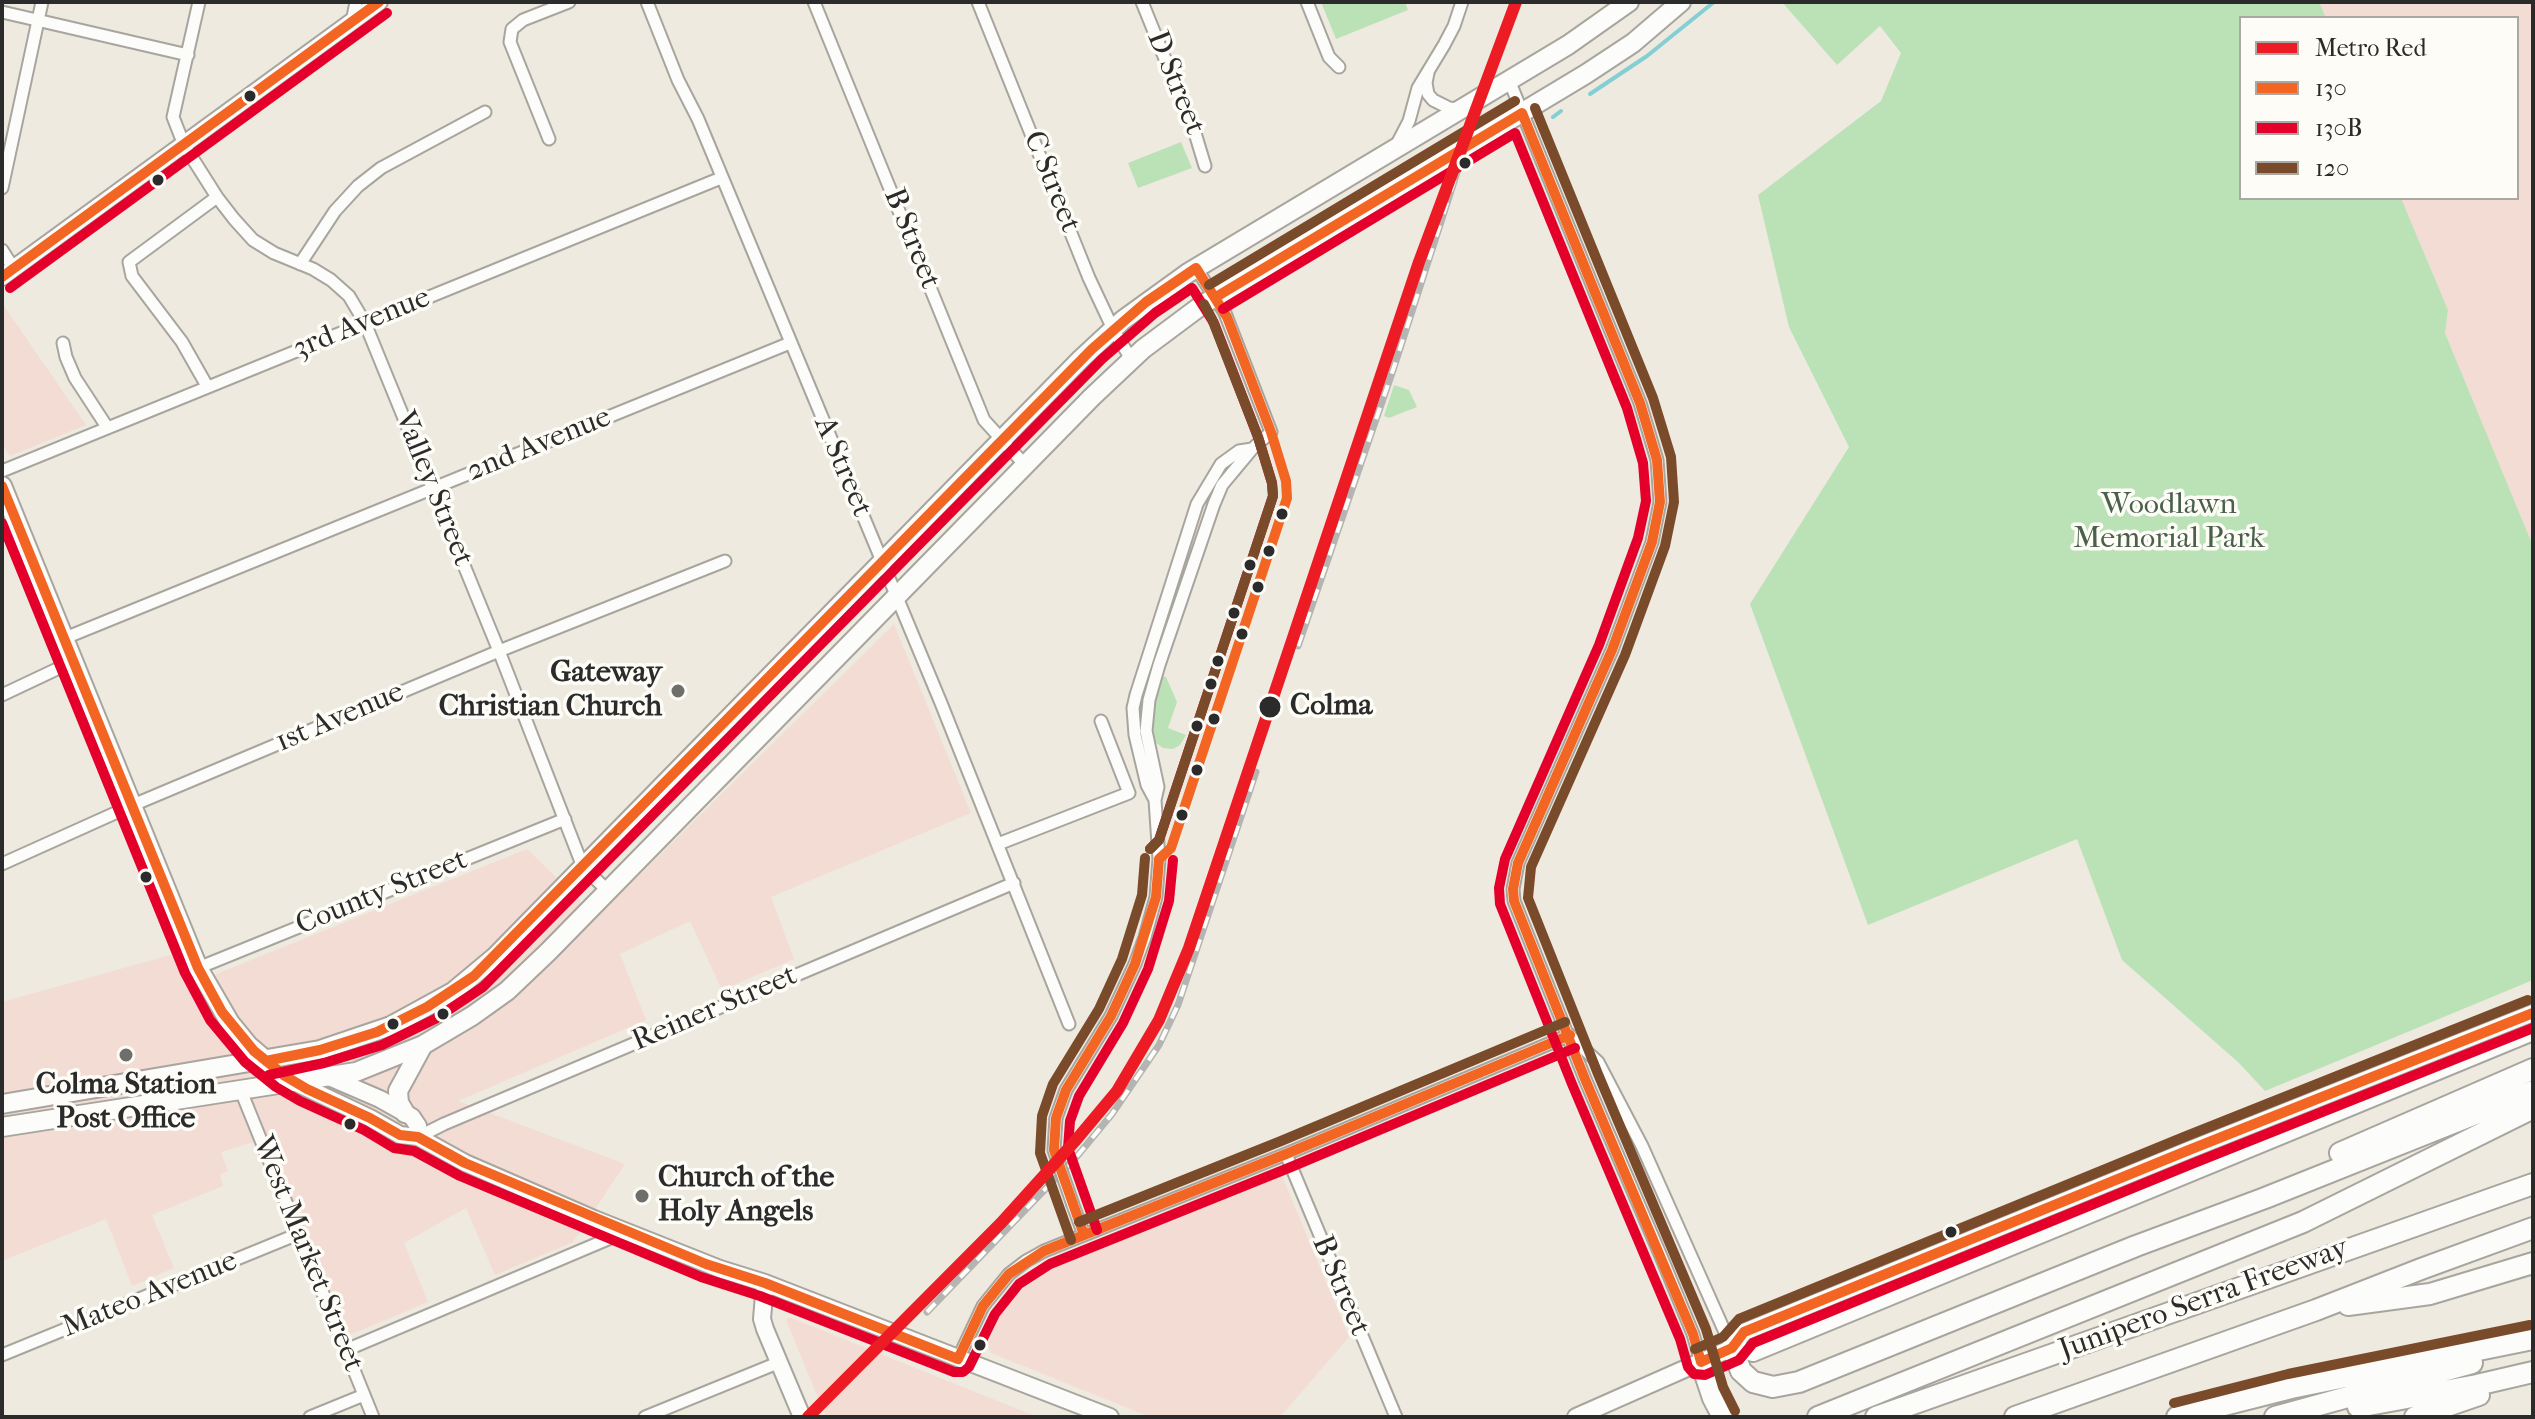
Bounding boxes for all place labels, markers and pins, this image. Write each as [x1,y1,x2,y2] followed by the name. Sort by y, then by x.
[242,88,258,104] unlabelled marker
[1457,155,1473,171] unlabelled marker
[150,172,166,188] unlabelled marker
[1274,506,1290,522] unlabelled marker
[1261,543,1277,559] unlabelled marker
[1242,557,1258,573] unlabelled marker
[1250,579,1266,595] unlabelled marker
[1226,605,1242,621] unlabelled marker
[1234,626,1250,642] unlabelled marker
[1210,653,1226,669] unlabelled marker
[439,656,662,726] place label: Gateway Christian Church
[1203,676,1219,692] unlabelled marker
[669,682,687,700] marker: Gateway Christian Church
[1290,689,1372,725] place label: Colma
[1257,694,1283,720] marker: Colma
[1206,711,1222,727] unlabelled marker
[1189,718,1205,734] unlabelled marker
[1189,762,1205,778] unlabelled marker
[1174,807,1190,823] unlabelled marker
[138,869,154,885] unlabelled marker
[435,1006,451,1022] unlabelled marker
[385,1016,401,1032] unlabelled marker
[117,1046,135,1064] marker: Colma Station Post Office
[36,1068,216,1138] place label: Colma Station Post Office
[342,1116,358,1132] unlabelled marker
[658,1161,834,1232] place label: Church of the Holy Angels
[633,1187,651,1205] marker: Church of the Holy Angels
[1943,1224,1959,1240] unlabelled marker
[972,1337,988,1353] unlabelled marker

